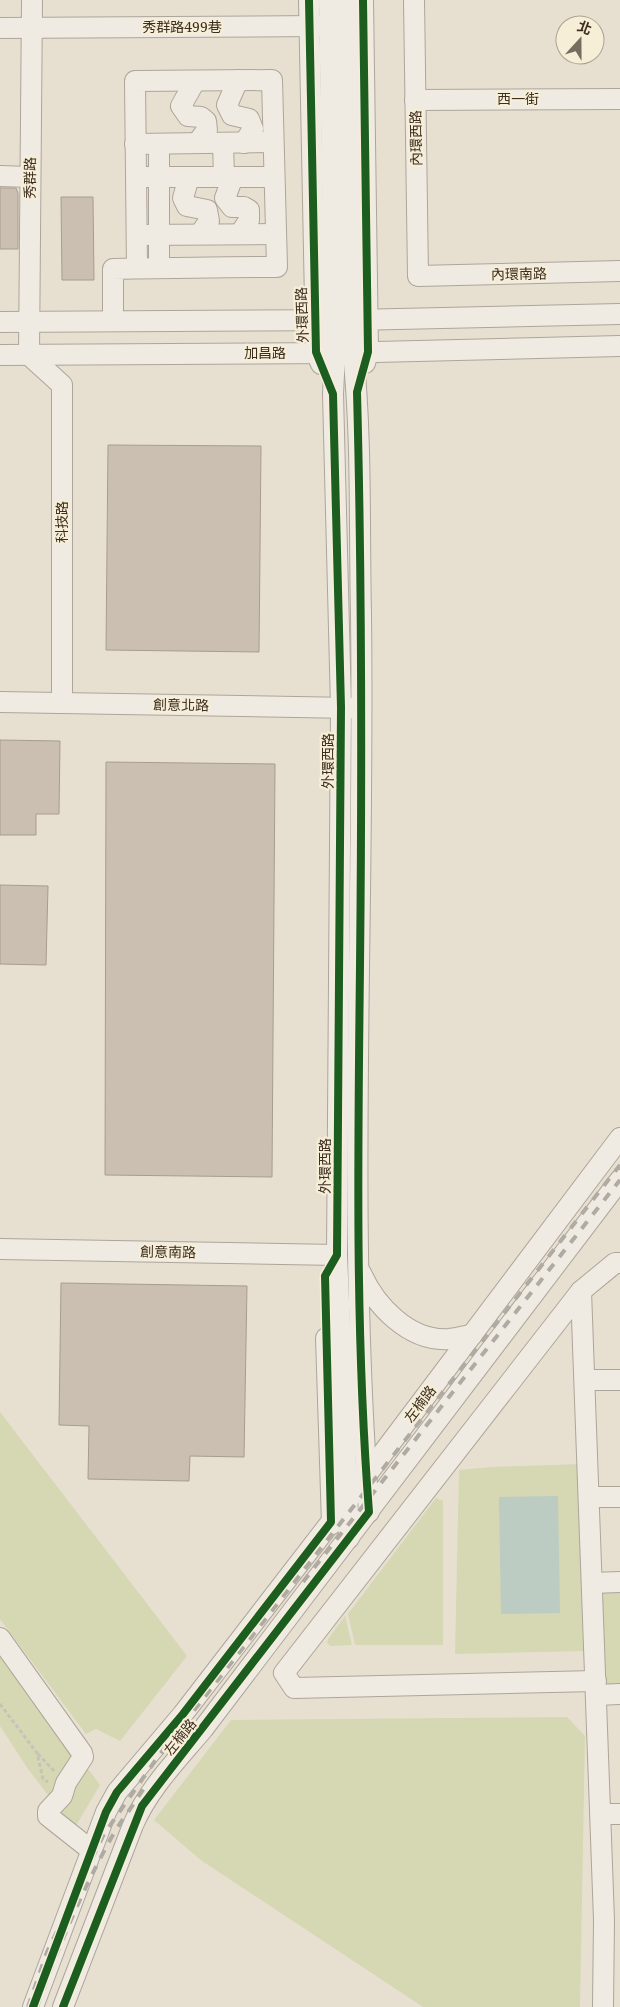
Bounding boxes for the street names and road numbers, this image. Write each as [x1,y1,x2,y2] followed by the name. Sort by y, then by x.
[142,17,222,36] street label: 秀群路499巷
[497,89,539,108] street label: 西一街
[406,110,425,166] street label: 內環西路
[20,157,39,199] street label: 秀群路
[491,264,547,283] street label: 內環南路
[291,287,312,343] street label: 外環西路
[244,343,286,362] street label: 加昌路
[52,501,71,543] street label: 科技路
[153,695,209,714] street label: 創意北路
[318,733,337,789] street label: 外環西路
[315,1138,334,1194] street label: 外環西路
[140,1242,196,1261] street label: 創意南路
[399,1381,440,1426] street label: 左楠路
[159,1714,200,1759] street label: 左楠路

